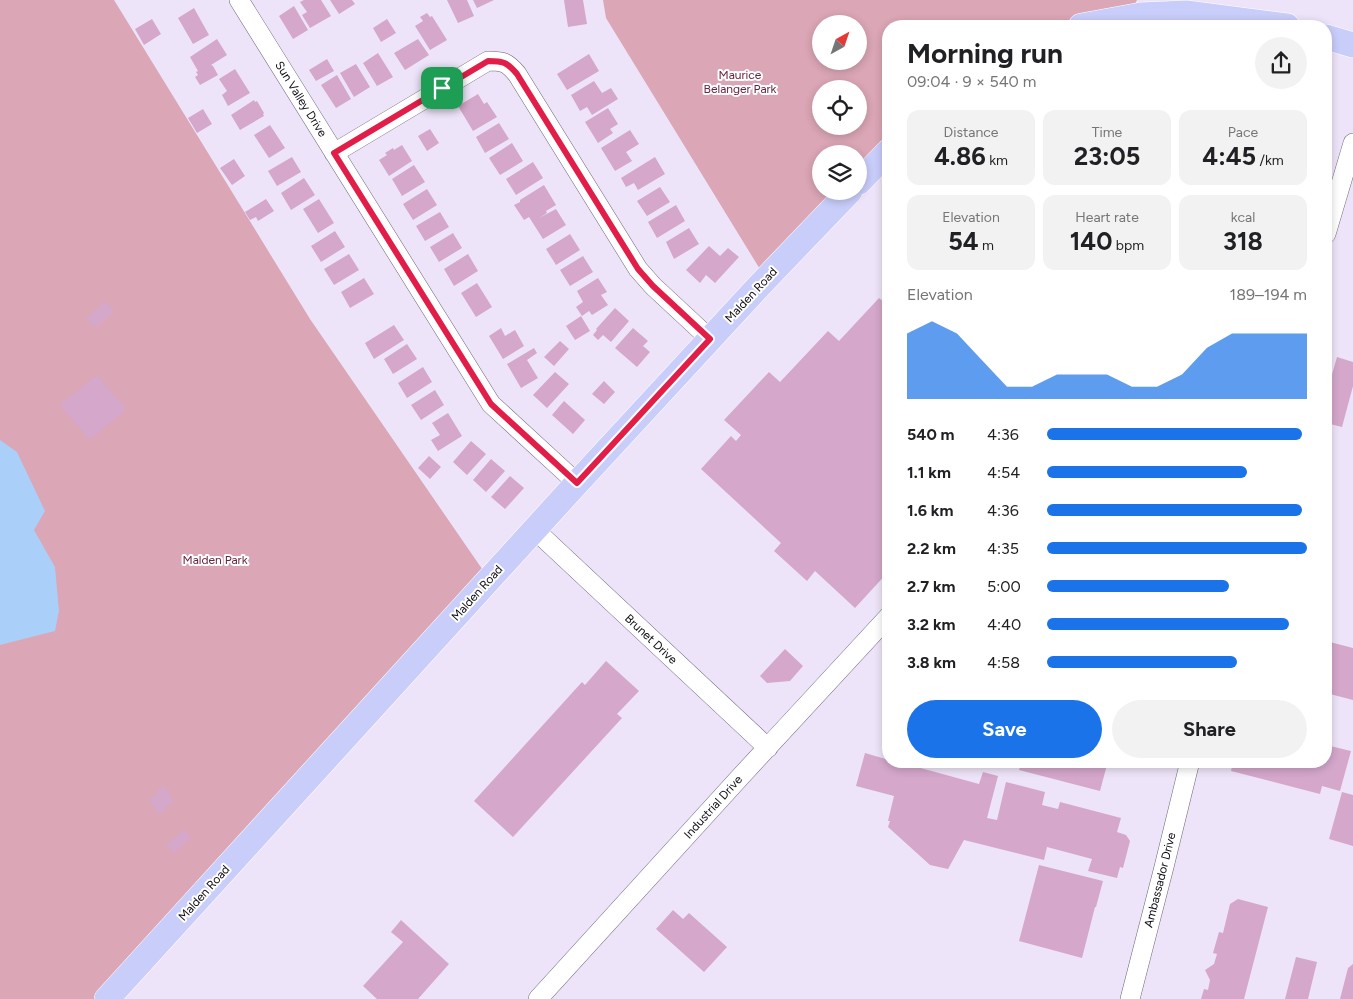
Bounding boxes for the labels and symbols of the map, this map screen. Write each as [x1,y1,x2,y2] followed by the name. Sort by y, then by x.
[812,15,868,70] north arrow
[272,59,330,140] street label: Sun Valley Drive
[421,67,463,109] pin
[704,68,777,96] park label: Maurice Belanger Park
[722,265,780,325] street label: Malden Road
[183,553,248,567] park label: Malden Park
[448,562,506,624] street label: Malden Road
[622,611,680,667] street label: Brunet Drive
[681,772,745,841] street label: Industrial Drive
[1141,831,1179,929] street label: Ambassador Drive
[175,862,233,924] street label: Malden Road

